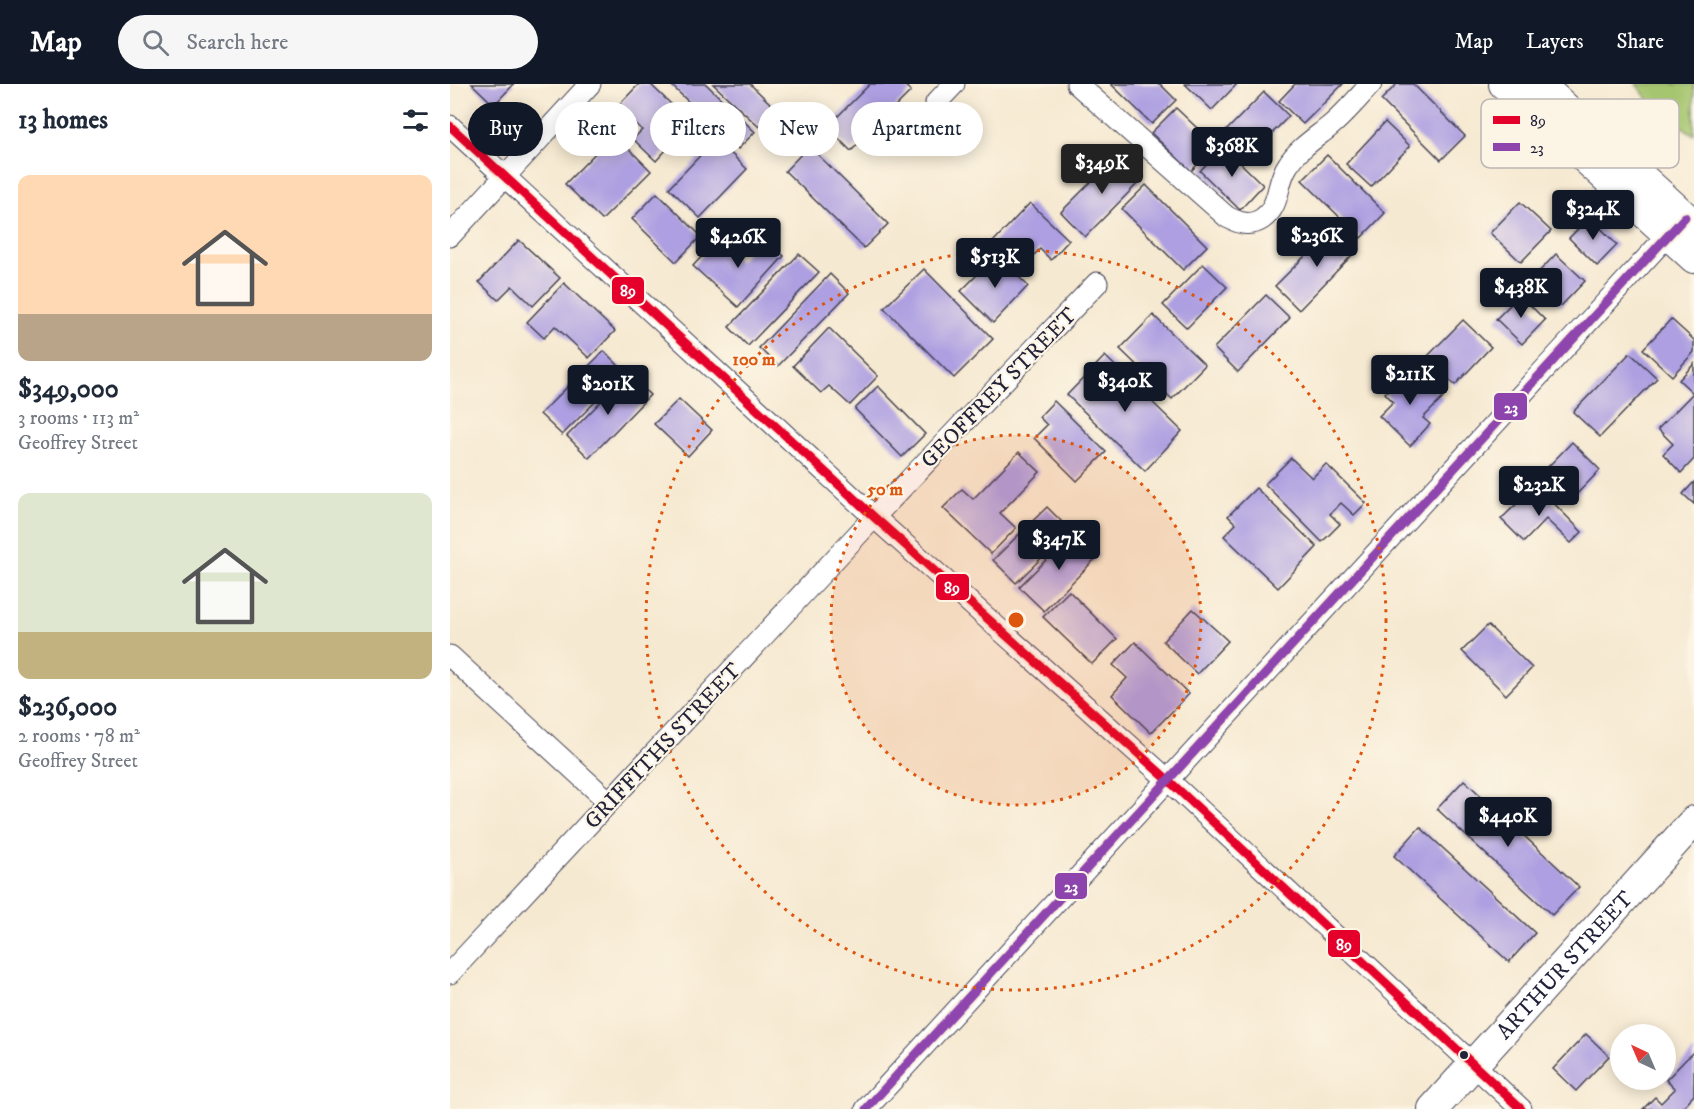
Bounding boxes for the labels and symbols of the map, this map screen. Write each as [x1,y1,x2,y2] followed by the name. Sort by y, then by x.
[1481,99,1679,168] legend
[1530,111,1546,131] text: 89
[1190,127,1274,178] pin: $368K
[1530,138,1544,158] text: 23
[1060,144,1144,195] pin: $349K
[1551,190,1635,241] pin: $324K
[1275,217,1359,268] pin: $236K
[696,218,780,269] pin: $426K
[953,238,1037,289] pin: $513K
[1479,268,1563,319] pin: $438K
[611,276,645,305] line badge: 89
[620,281,636,301] text: 89
[915,302,1083,474] street label: GEOFFREY STREET
[732,349,776,371] text: 100 m
[1368,355,1452,406] pin: $211K
[1083,362,1167,413] pin: $340K
[566,365,650,416] pin: $201K
[1493,392,1528,421] line badge: 23
[1504,398,1518,418] text: 23
[1497,466,1581,517] pin: $232K
[866,479,903,501] text: 50 m
[1017,520,1101,571] pin: $347K
[935,573,970,601] line badge: 89
[944,578,960,598] text: 89
[1006,610,1026,630] centre of rings
[579,657,747,835] street label: GRIFFITHS STREET
[1466,797,1550,848] pin: $440K
[1054,872,1088,900] line badge: 23
[1064,877,1078,897] text: 23
[1491,885,1639,1045] street label: ARTHUR STREET
[1327,929,1361,958] line badge: 89
[1336,935,1352,955] text: 89
[1610,1024,1676,1090] north arrow
[1458,1049,1470,1061] unlabelled marker

